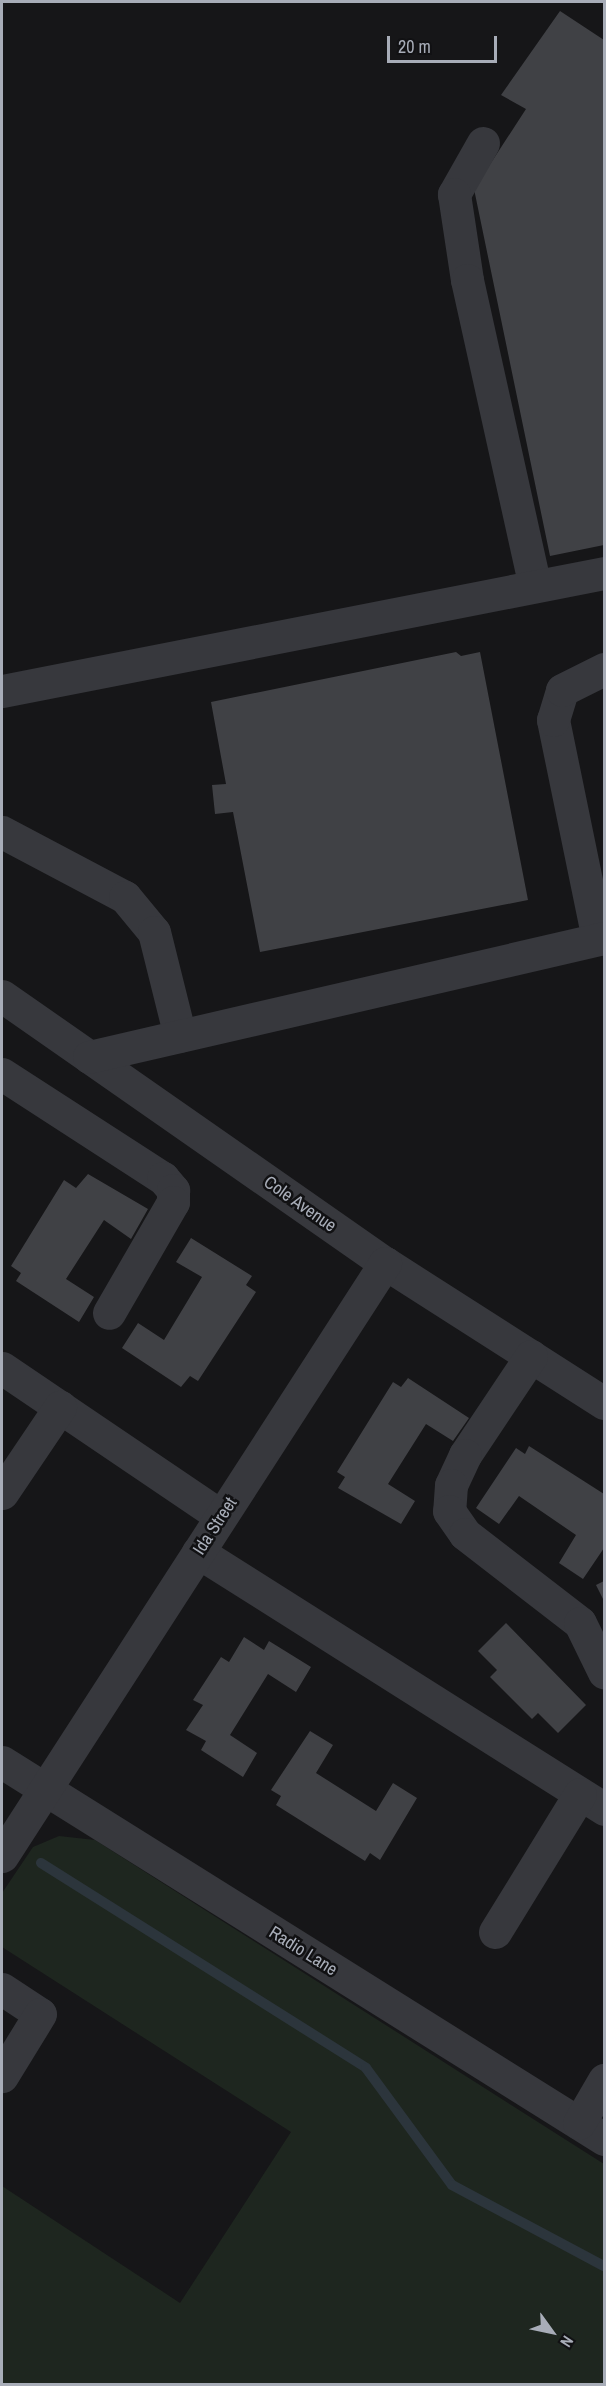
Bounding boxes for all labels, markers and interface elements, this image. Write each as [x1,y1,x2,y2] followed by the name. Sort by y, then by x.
[390,24,500,62] scale bar
[398,34,431,59] text: 20 m
[259,1171,341,1237] street label: Cole Avenue
[189,1493,241,1559] street label: Ida Street
[265,1922,341,1980] street label: Radio Lane
[522,2302,582,2362] north arrow
[555,2332,579,2352] text: N

